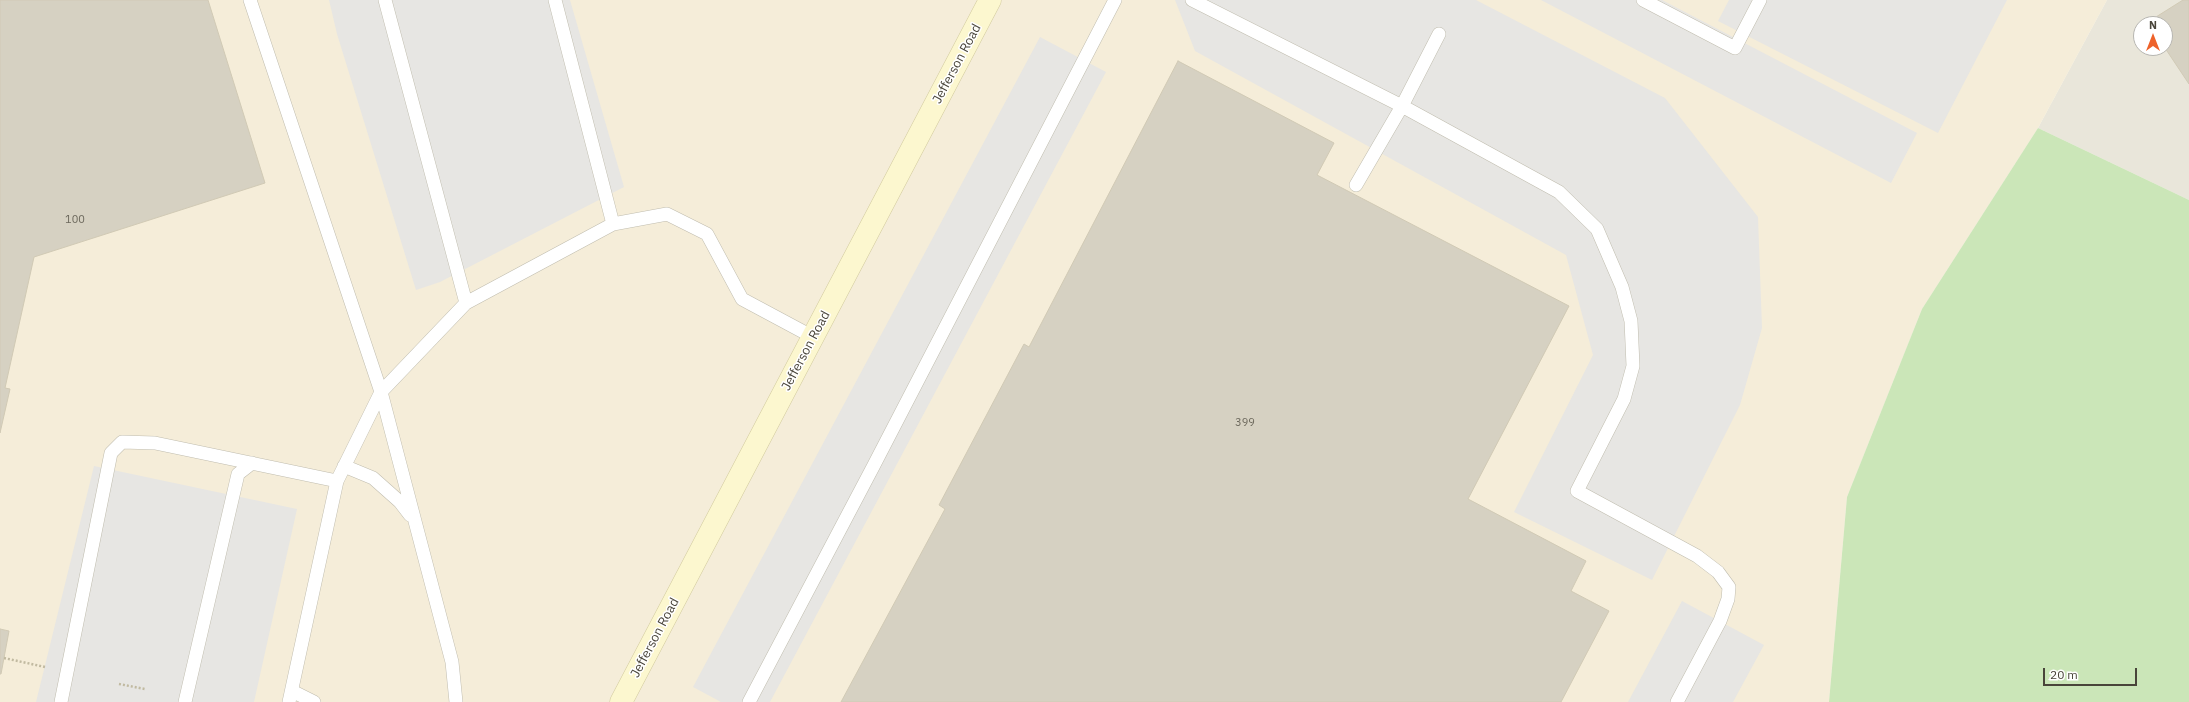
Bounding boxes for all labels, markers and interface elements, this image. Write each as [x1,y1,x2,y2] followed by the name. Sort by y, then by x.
[2133,16,2173,56] north arrow
[2149,18,2157,32] text: N
[929,21,985,107] street label: Jefferson Road
[65,213,85,227] house number: 100
[778,308,834,394] street label: Jefferson Road
[1235,416,1255,430] house number: 399
[627,595,683,681] street label: Jefferson Road
[2045,660,2139,686] scale bar
[2050,667,2078,682] text: 20 m

